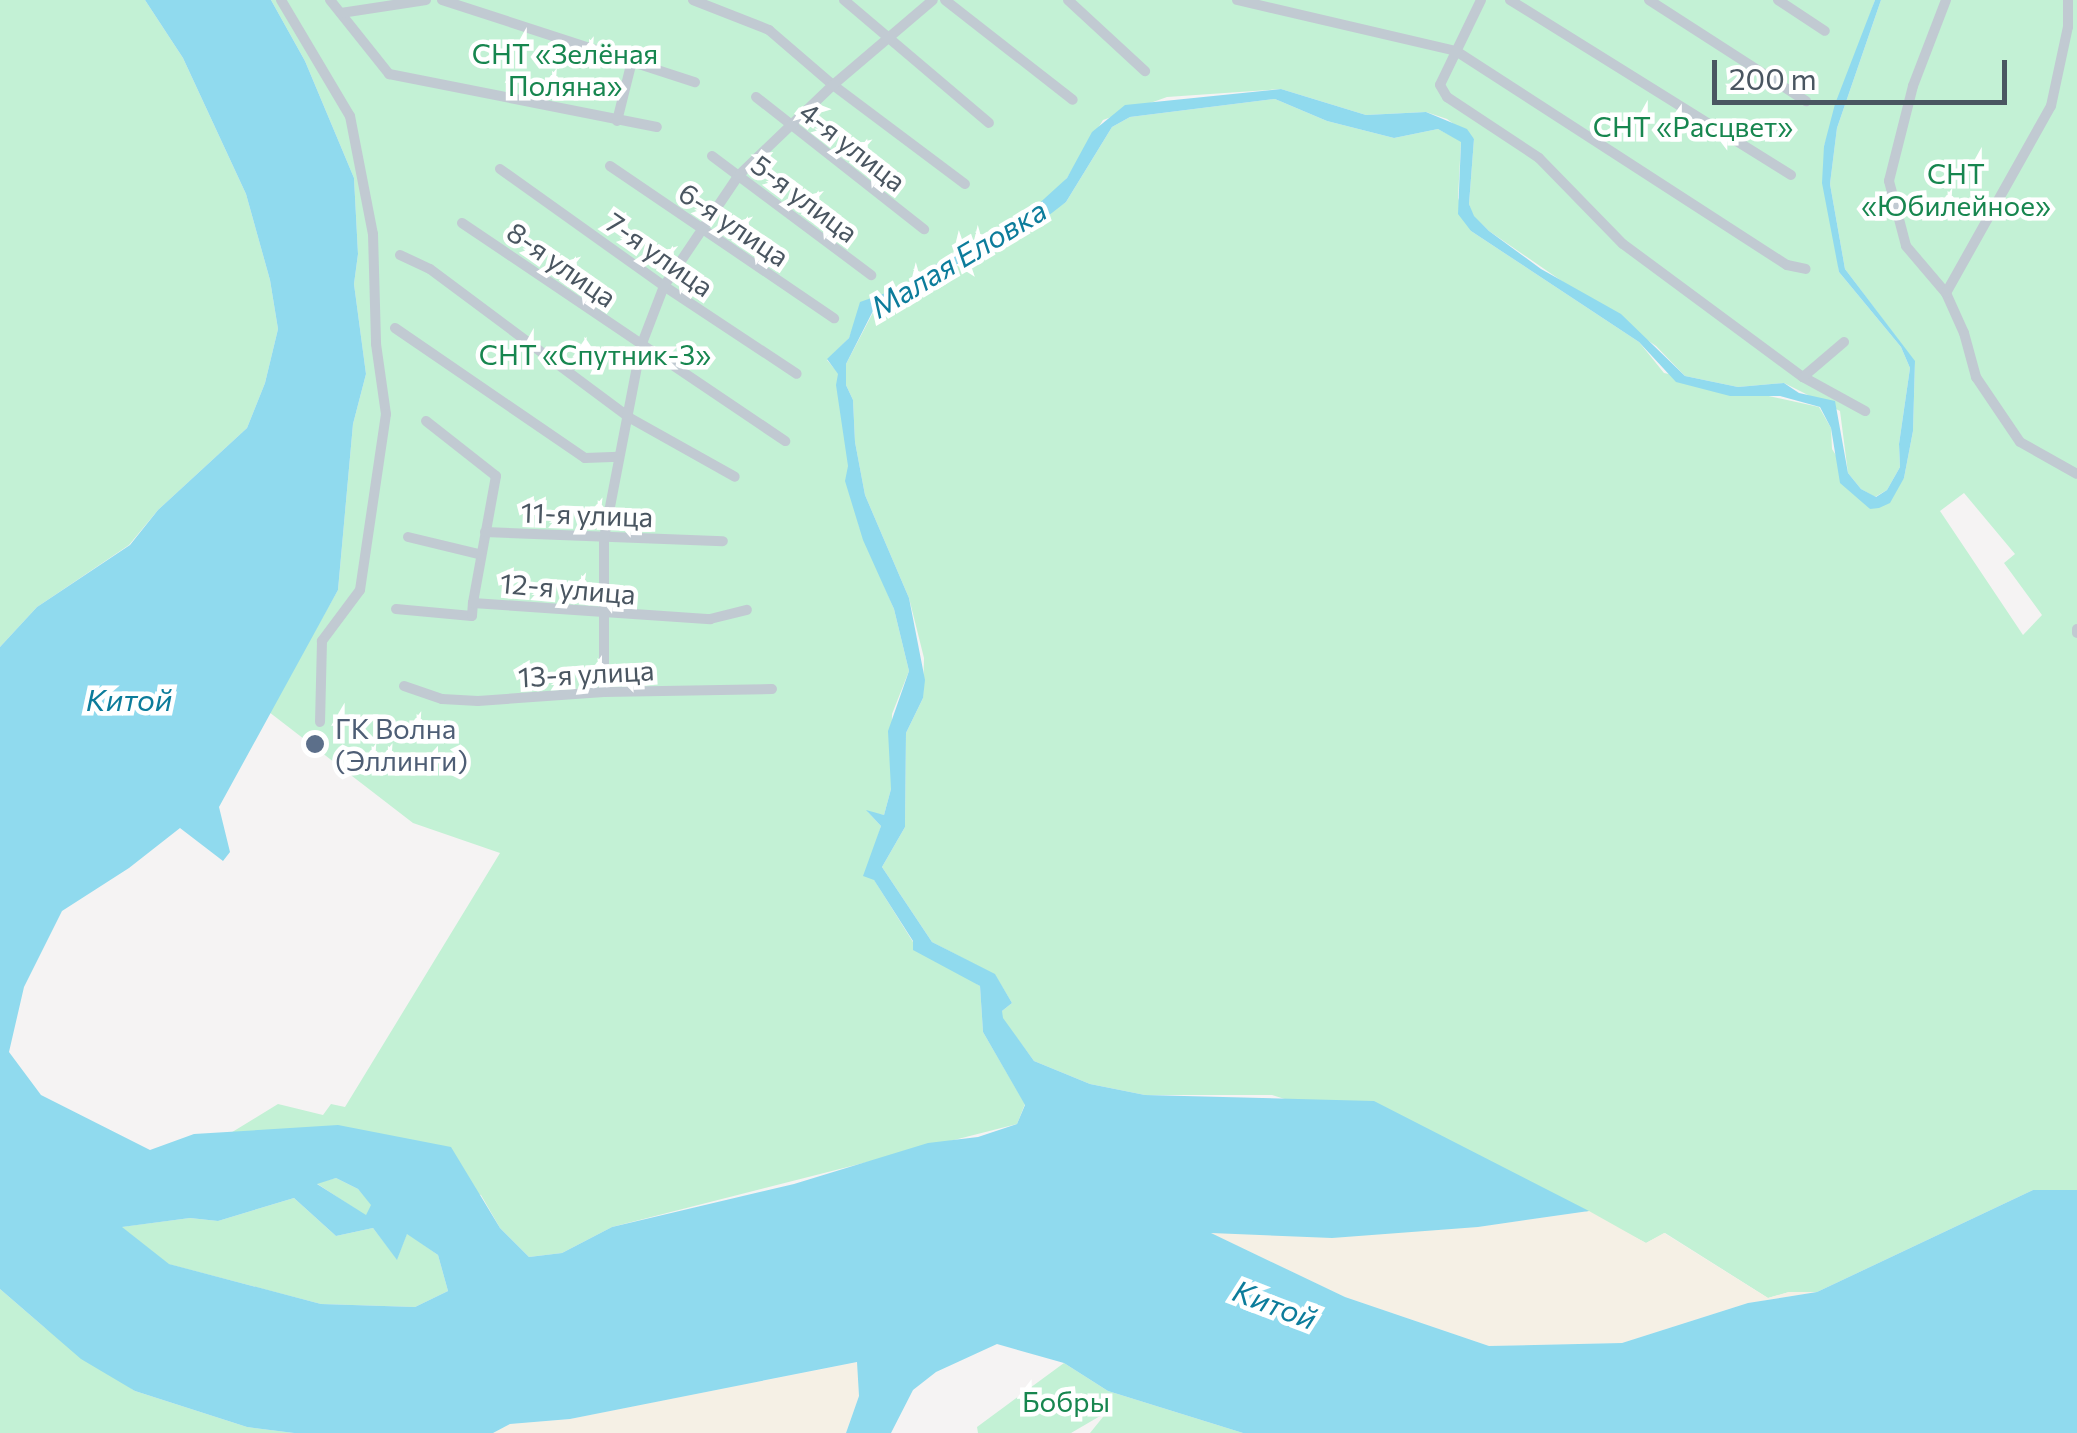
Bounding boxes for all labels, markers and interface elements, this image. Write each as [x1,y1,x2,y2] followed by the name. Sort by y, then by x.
[472,36,658,102] park label: СНТ «Зелёная Поляна»
[1717,40,2012,102] scale bar
[1729,59,1817,96] text: 200 m
[793,94,913,198] street label: 4-я улица
[1593,109,1793,143] park label: СНТ «Расцвет»
[745,147,865,249] street label: 5-я улица
[1861,156,2051,222] park label: СНТ «Юбилейное»
[673,175,795,273] street label: 6-я улица
[864,191,1052,325] water label: Малая Еловка
[600,205,720,303] street label: 7-я улица
[501,214,623,314] street label: 8-я улица
[479,337,711,371] park label: СНТ «Спутник-3»
[520,495,654,533] street label: 11-я улица
[499,565,637,611] street label: 12-я улица
[517,653,655,693] street label: 13-я улица
[86,681,172,717] water label: Китой
[335,711,468,777] place label: ГК Волна (Эллинги)
[304,733,326,755] marker: ГК Волна (Эллинги)
[1228,1272,1322,1336] water label: Китой
[1022,1384,1110,1418] park label: Бобры

